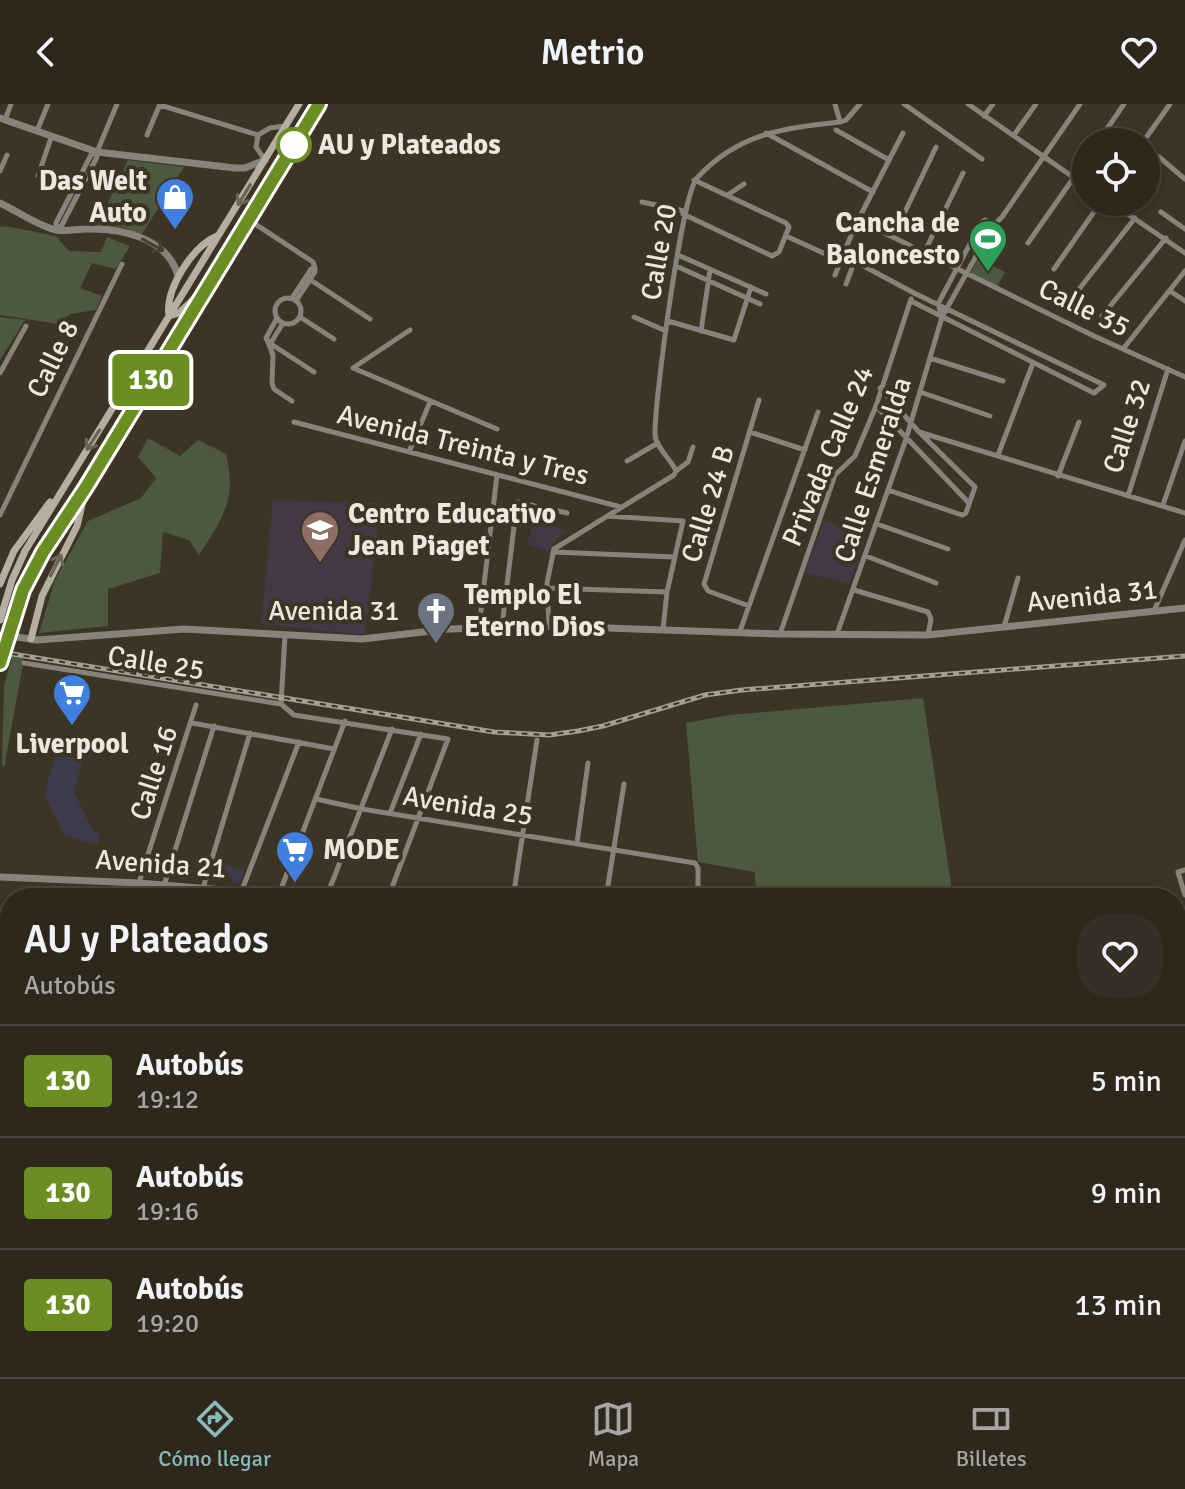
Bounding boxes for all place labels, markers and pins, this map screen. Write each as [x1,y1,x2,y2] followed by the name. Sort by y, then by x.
[277,128,311,162] marker: AU y Plateados
[318,128,501,162] place label: AU y Plateados
[39,164,148,230] place label: Das Welt Auto
[154,176,196,231] shop icon: Das Welt Auto
[826,206,960,272] place label: Cancha de Baloncesto
[967,218,1009,273] sports icon: Cancha de Baloncesto
[348,497,556,563] place label: Centro Educativo Jean Piaget
[299,509,341,564] school or university icon: Centro Educativo Jean Piaget
[464,578,605,644] place label: Templo El Eterno Dios
[415,590,457,645] church icon: Templo El Eterno Dios
[51,672,93,727] supermarket icon: Liverpool
[15,727,129,761] place label: Liverpool
[274,829,316,884] supermarket icon: MODE
[323,833,400,867] place label: MODE

